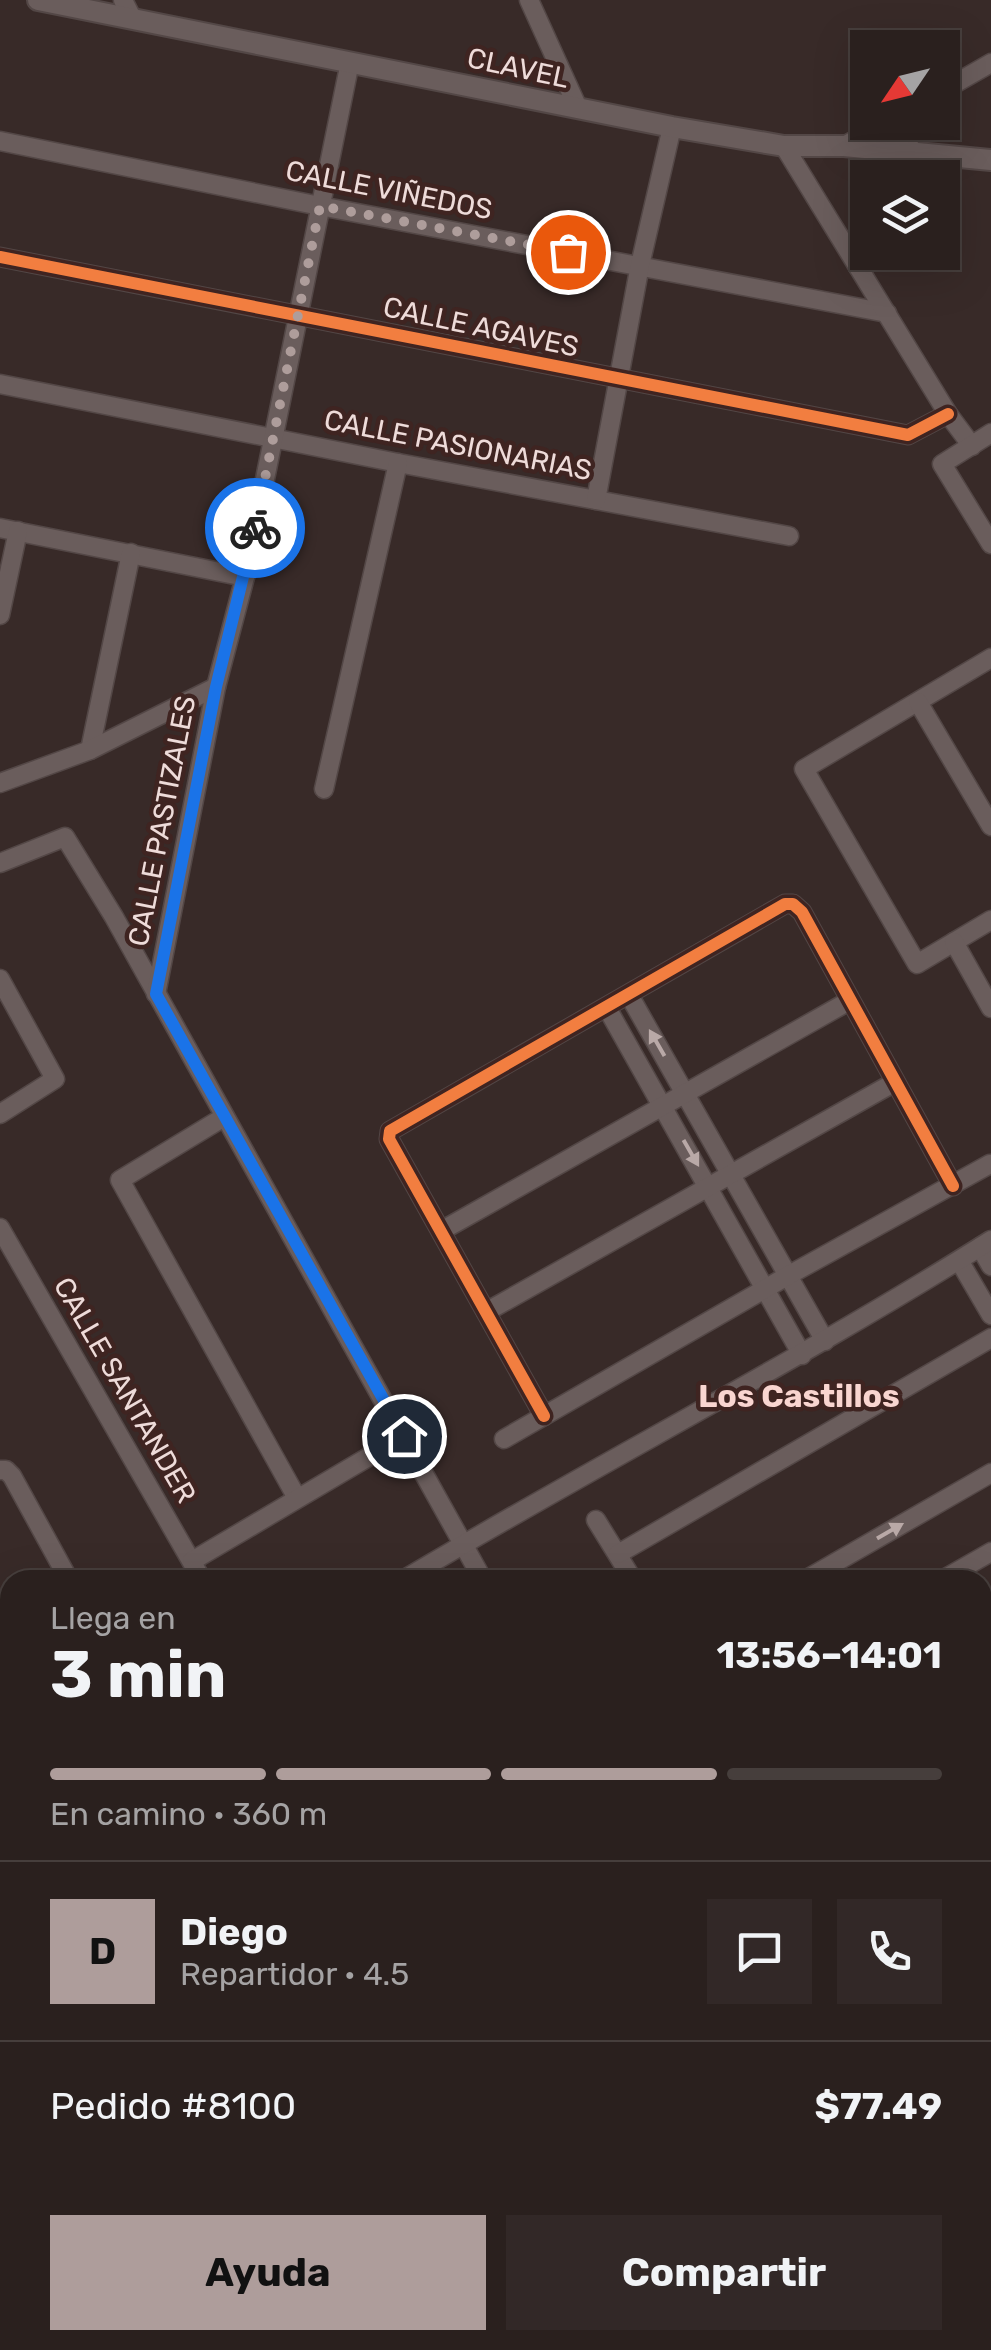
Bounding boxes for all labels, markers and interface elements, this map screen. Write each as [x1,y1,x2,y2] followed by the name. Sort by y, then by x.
[850,30,960,140] north arrow
[850,30,960,270] map controls
[464,41,572,95] street label: CLAVEL
[283,154,495,226] street label: CALLE VIÑEDOS
[850,160,960,270] button: layers
[526,210,611,295] pin
[541,225,596,280] icon: bag
[380,290,582,364] street label: CALLE AGAVES
[321,403,595,487] street label: CALLE PASIONARIAS
[205,478,305,578] courier
[228,501,283,556] icon: bike
[122,693,202,949] street label: CALLE PASTIZALES
[648,1029,666,1057] one-way arrow
[682,1138,699,1167] one-way arrow
[47,1271,203,1509] street label: CALLE SANTANDER
[698,1377,900,1415] district label: Los Castillos
[362,1394,447,1479] pin
[377,1409,432,1464] icon: home
[876,1523,904,1540] one-way arrow
[50,1599,176,1637] text: Llega en
[716,1632,942,1678] text: 13:56–14:01
[50,1636,227,1713] text: 3 min
[50,1795,327,1833] text: En camino · 360 m
[707,1899,812,2004] button: chat
[837,1899,942,2004] button: phone
[180,1909,288,1955] text: Diego
[89,1928,116,1974] text: D
[180,1955,409,1993] text: Repartidor · 4.5
[50,2083,296,2129] text: Pedido #8100
[815,2083,942,2129] text: $77.49
[50,2215,486,2330] button: Ayuda
[506,2215,942,2330] button: Compartir

